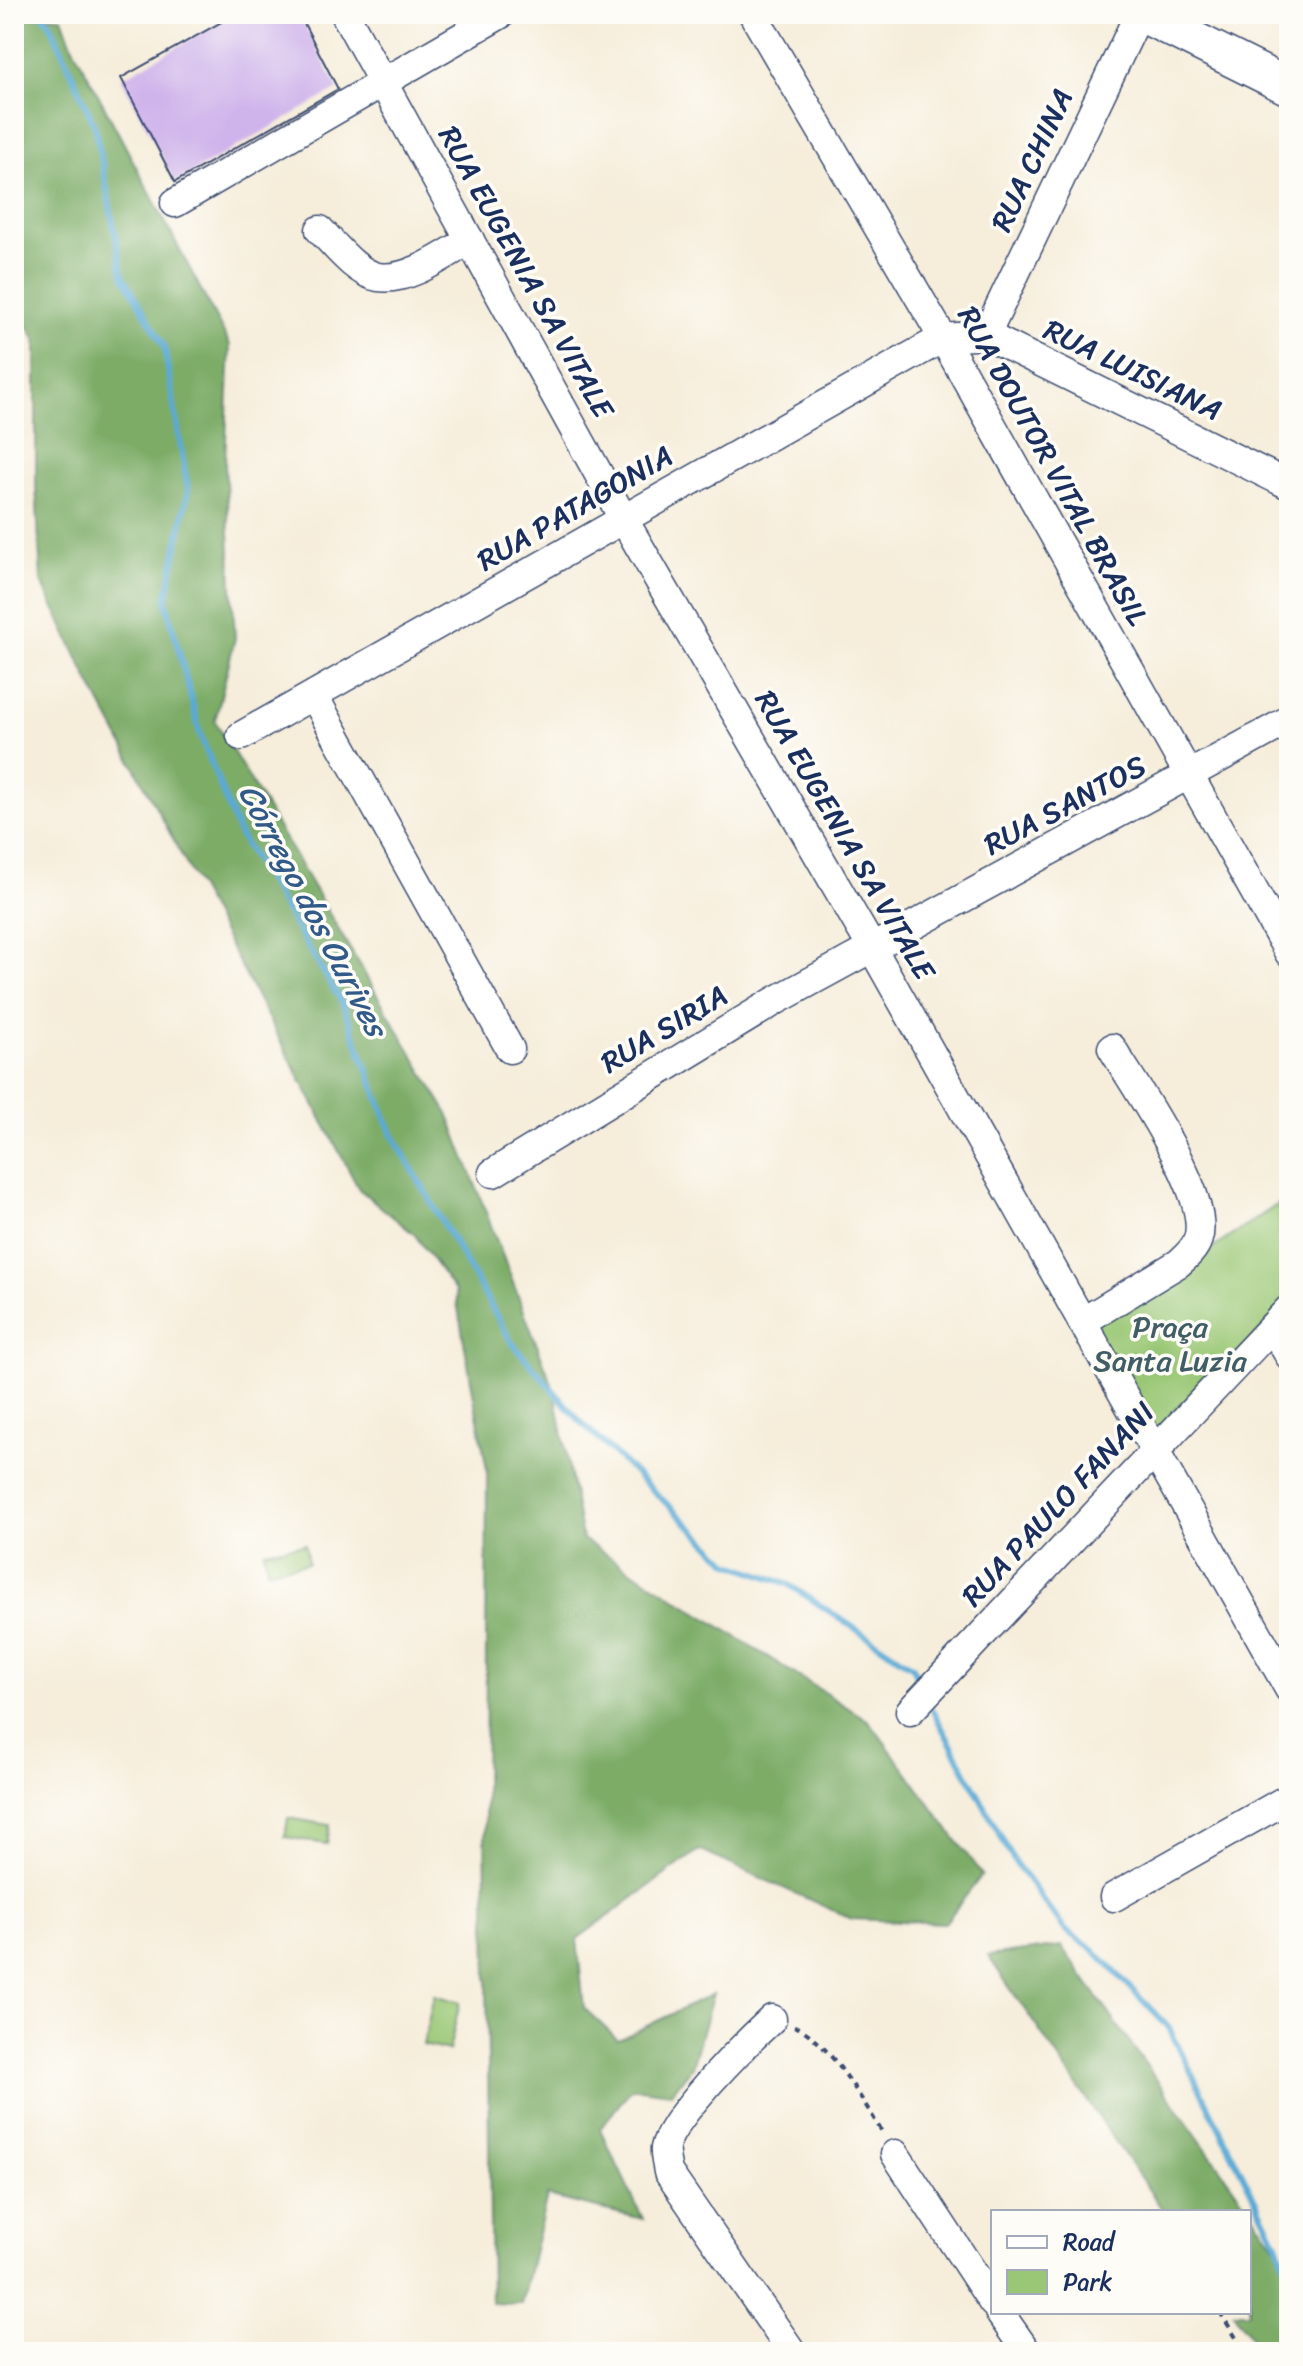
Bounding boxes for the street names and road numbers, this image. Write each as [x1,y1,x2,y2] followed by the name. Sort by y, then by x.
[975,79,1089,241] street label: RUA CHINA
[423,115,630,431] street label: RUA EUGENIA SA VITALE
[942,296,1164,636] street label: RUA DOUTOR VITAL BRASIL
[1034,303,1232,437] street label: RUA LUISIANA
[466,430,684,586] street label: RUA PATAGONIA
[740,679,952,993] street label: RUA EUGENIA SA VITALE
[974,739,1157,871] street label: RUA SANTOS
[590,969,738,1089] street label: RUA SIRIA
[947,1388,1169,1620] street label: RUA PAULO FANANI

